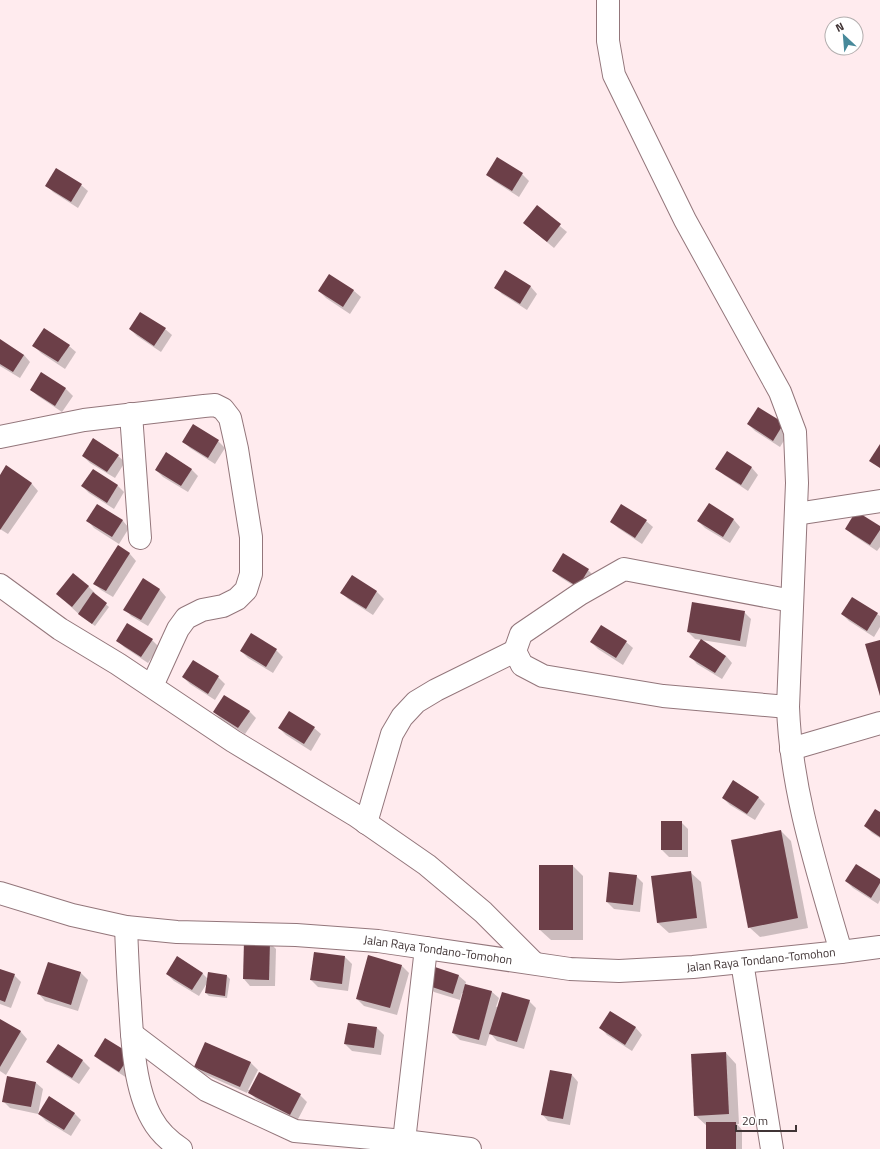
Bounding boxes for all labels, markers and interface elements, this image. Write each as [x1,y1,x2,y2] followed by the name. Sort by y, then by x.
[824,16,864,56] north arrow
[833,18,847,36] text: N
[363,930,514,969] street label: Jalan Raya Tondano-Tomohon
[685,942,836,977] street label: Jalan Raya Tondano-Tomohon
[736,1107,796,1133] scale bar
[742,1111,768,1130] text: 20 m

